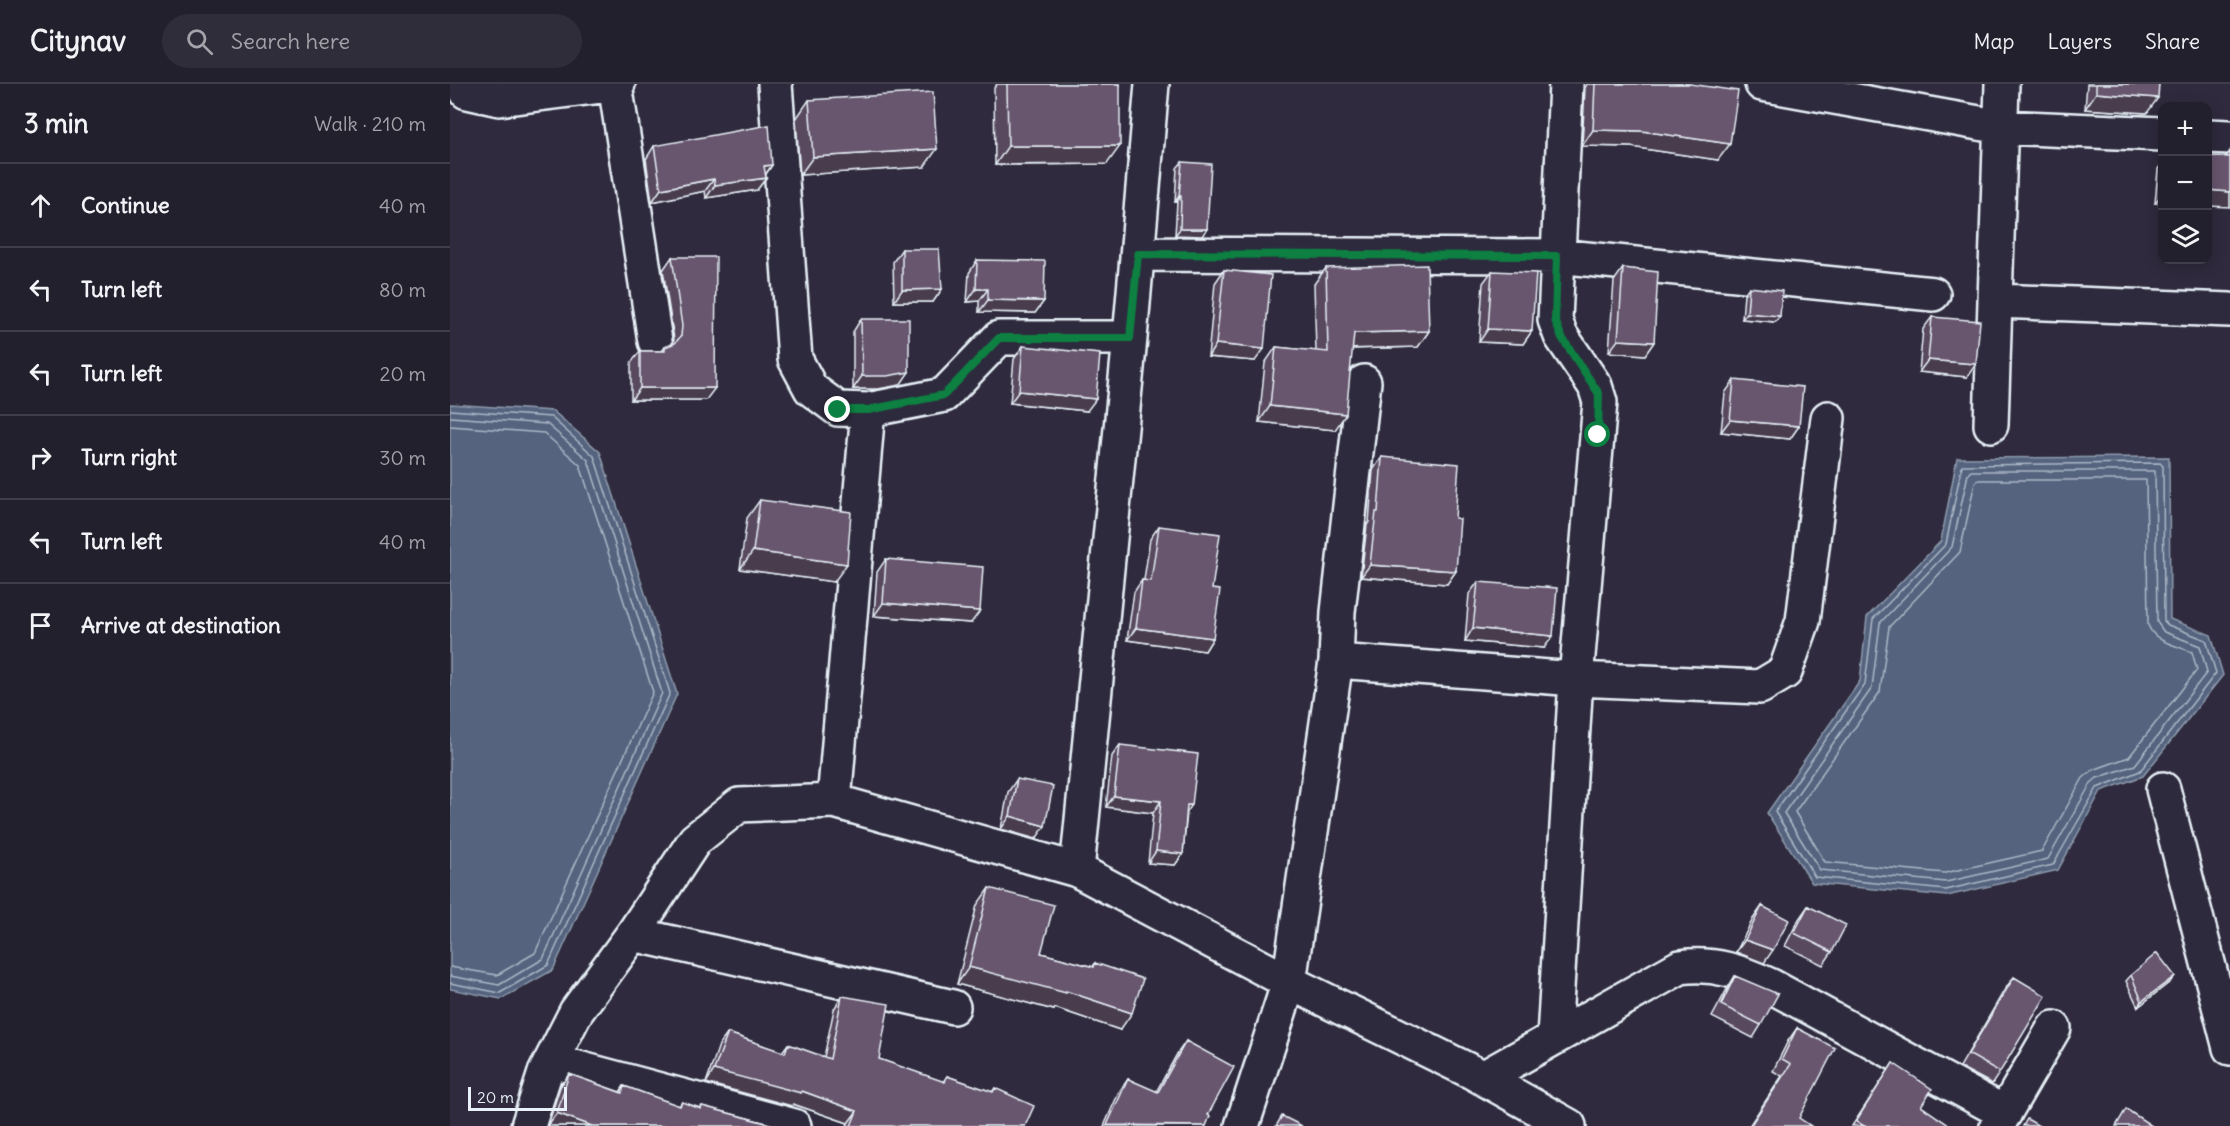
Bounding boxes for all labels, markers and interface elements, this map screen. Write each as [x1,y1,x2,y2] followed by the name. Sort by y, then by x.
[162,14,582,68] search box
[30,23,126,59] text: Citynav
[183,25,216,58] icon: search
[231,27,350,55] text: Search here
[1974,28,2014,55] text: Map
[2047,28,2112,55] text: Layers
[2145,28,2200,55] text: Share
[2158,102,2212,264] map controls
[2158,102,2212,156] button: +
[24,107,89,140] text: 3 min
[314,111,426,136] text: Walk · 210 m
[2158,156,2212,210] button: −
[24,189,57,222] icon: ahead
[81,191,170,219] text: Continue
[379,193,426,218] text: 40 m
[2158,210,2212,264] button: layers
[24,273,57,306] icon: left
[81,275,162,303] text: Turn left
[379,277,426,302] text: 80 m
[24,357,57,390] icon: left
[81,359,162,387] text: Turn left
[380,361,426,386] text: 20 m
[824,396,850,422] route end
[1584,421,1610,447] route start
[24,441,57,474] icon: right
[81,443,177,471] text: Turn right
[379,445,426,470] text: 30 m
[24,525,57,558] icon: left
[81,527,162,555] text: Turn left
[379,529,426,554] text: 40 m
[24,609,57,642] icon: arrive
[81,611,281,639] text: Arrive at destination
[468,1084,567,1112] scale bar
[477,1087,514,1107] text: 20 m

